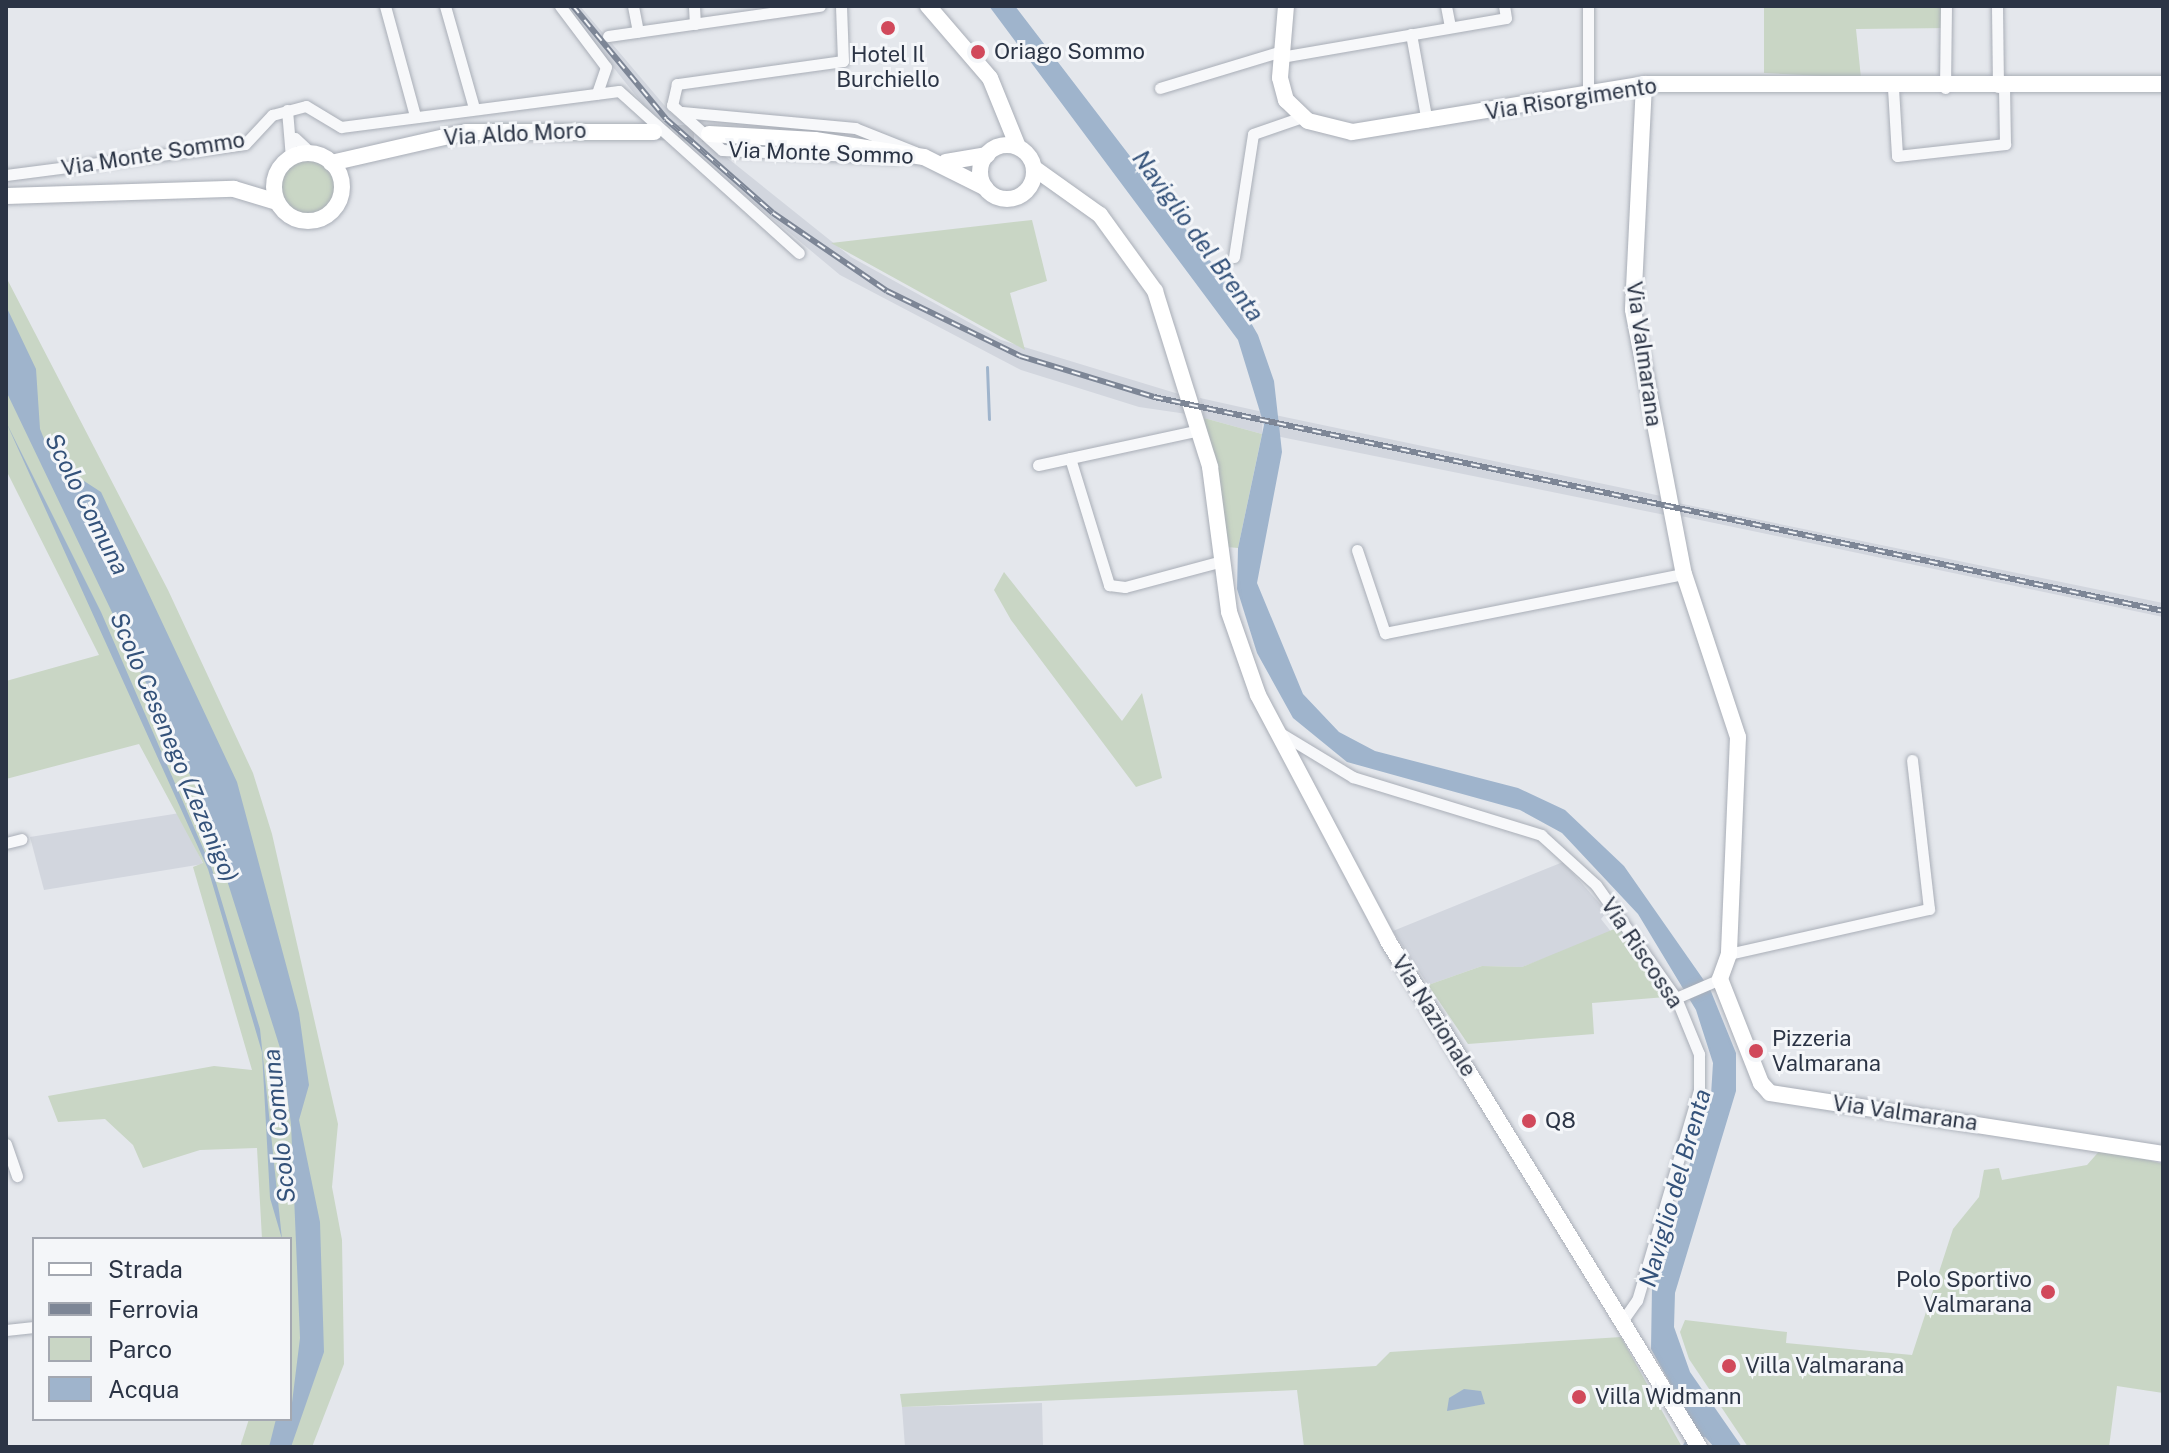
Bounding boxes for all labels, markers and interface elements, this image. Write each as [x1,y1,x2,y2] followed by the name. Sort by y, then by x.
[879,19,897,37] marker: Hotel Il Burchiello
[994,39,1145,65] place label: Oriago Sommo
[836,41,940,92] place label: Hotel Il Burchiello
[969,43,987,61] marker: Oriago Sommo
[1483,72,1659,126] street label: Via Risorgimento
[443,117,587,151] street label: Via Aldo Moro
[59,126,247,182] street label: Via Monte Sommo
[728,137,914,169] street label: Via Monte Sommo
[1126,145,1270,327] water label: Naviglio del Brenta
[1621,280,1667,428] street label: Via Valmarana
[39,428,135,580] water label: Scolo Comuna
[104,608,244,886] water label: Scolo Cesenego (Zezenigo)
[1595,893,1689,1013] street label: Via Riscossa
[1386,950,1482,1082] street label: Via Nazionale
[1772,1025,1881,1076] place label: Pizzeria Valmarana
[1747,1042,1765,1060] marker: Pizzeria Valmarana
[257,1047,301,1205] water label: Scolo Comuna
[1633,1085,1717,1291] water label: Naviglio del Brenta
[1831,1090,1979,1136] street label: Via Valmarana
[1545,1108,1576,1134] place label: Q8
[1520,1112,1538,1130] marker: Q8
[32,1237,292,1421] legend
[108,1255,183,1283] text: Strada
[1896,1266,2032,1318] place label: Polo Sportivo Valmarana
[2039,1283,2057,1301] marker: Polo Sportivo Valmarana
[108,1295,199,1323] text: Ferrovia
[108,1335,172,1363] text: Parco
[1745,1353,1905,1379] place label: Villa Valmarana
[1720,1357,1738,1375] marker: Villa Valmarana
[108,1375,179,1403] text: Acqua
[1595,1384,1742,1410] place label: Villa Widmann
[1570,1388,1588,1406] marker: Villa Widmann

